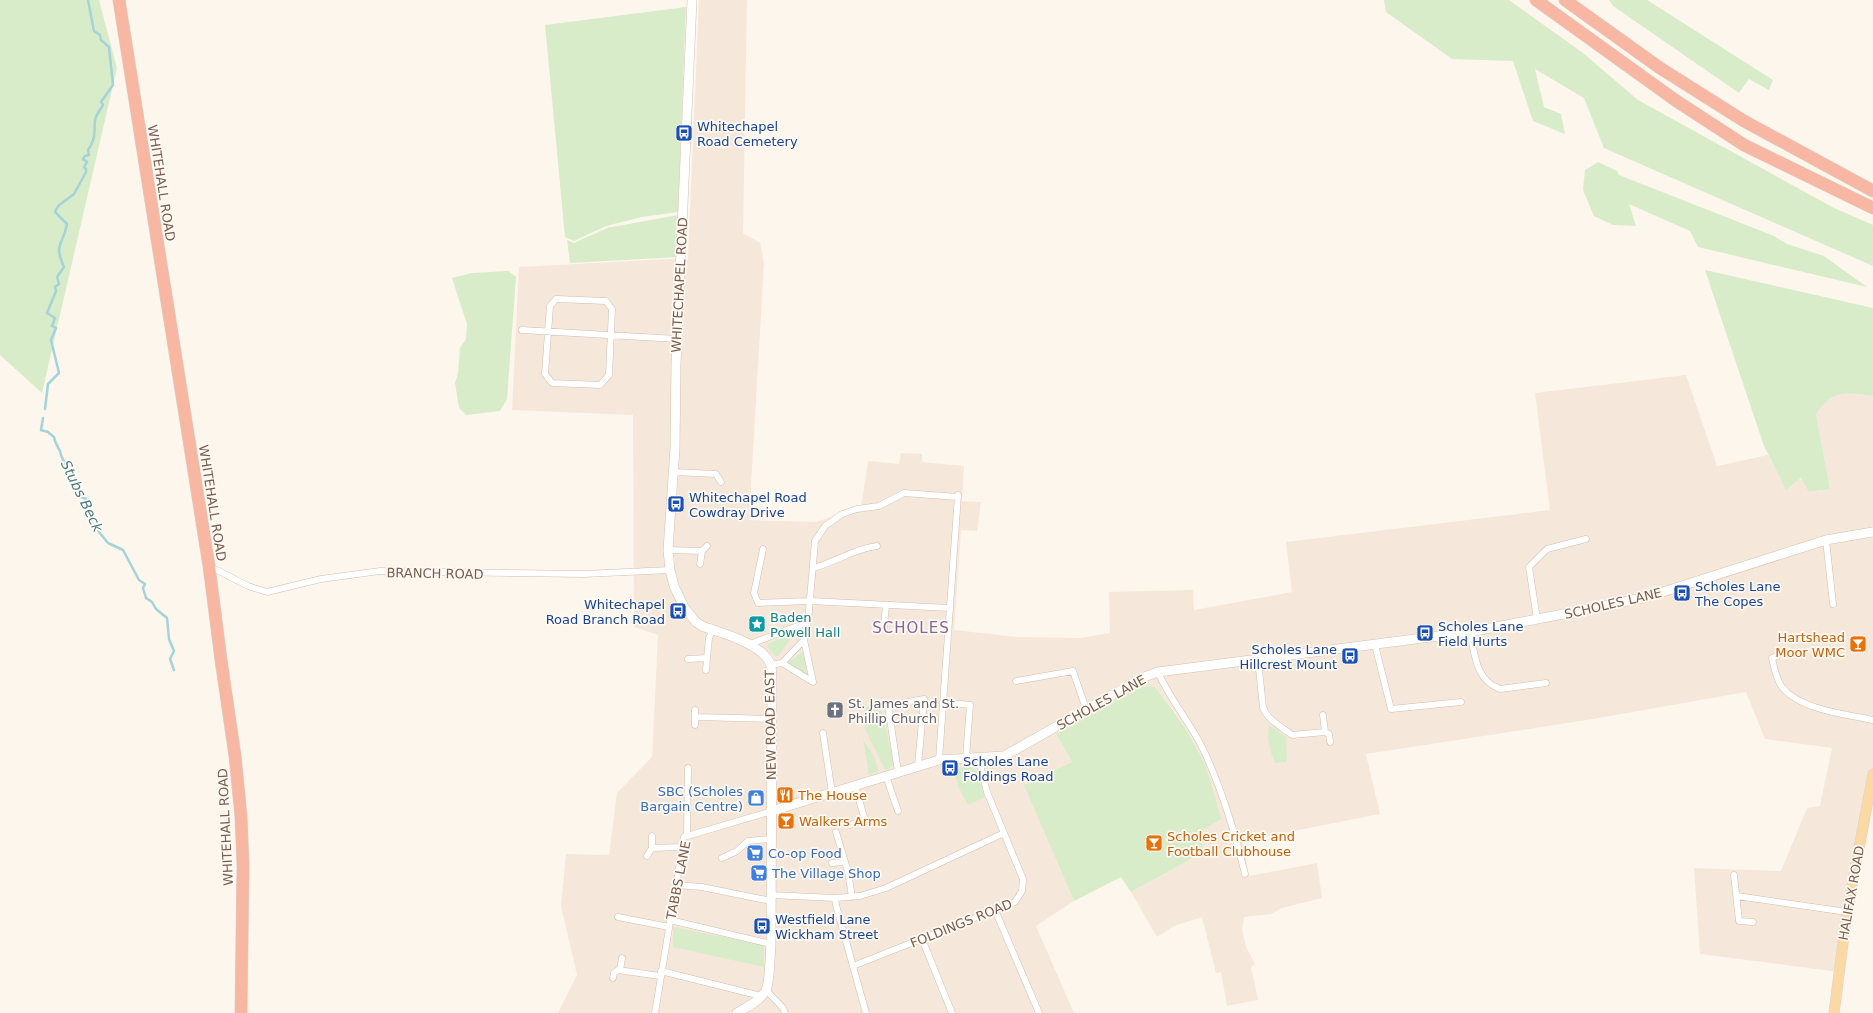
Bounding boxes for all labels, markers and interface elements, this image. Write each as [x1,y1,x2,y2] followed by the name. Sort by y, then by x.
[697,119,798,149] place label: Whitechapel Road Cemetery
[674,123,694,143] bus stop icon: Whitechapel Road Cemetery
[145,124,178,242] street label: WHITEHALL ROAD
[668,217,691,353] street label: WHITECHAPEL ROAD
[196,444,229,562] street label: WHITEHALL ROAD
[58,457,107,535] water label: Stubs Beck
[689,490,807,520] place label: Whitechapel Road Cowdray Drive
[666,494,686,514] bus stop icon: Whitechapel Road Cowdray Drive
[386,565,484,582] street label: BRANCH ROAD
[1694,579,1781,609] place label: Scholes Lane The Copes
[1672,583,1692,603] bus stop icon: Scholes Lane The Copes
[1563,585,1663,622] street label: SCHOLES LANE
[546,597,665,627] place label: Whitechapel Road Branch Road
[668,601,688,621] bus stop icon: Whitechapel Road Branch Road
[770,610,840,640] place label: Baden Powell Hall
[747,614,767,634] place icon: Baden Powell Hall
[872,619,950,637] district label: SCHOLES
[1438,619,1524,649] place label: Scholes Lane Field Hurts
[1415,623,1435,643] bus stop icon: Scholes Lane Field Hurts
[1775,630,1845,660] place label: Hartshead Moor WMC
[1848,634,1868,654] bar icon: Hartshead Moor WMC
[1239,642,1337,672] place label: Scholes Lane Hillcrest Mount
[1340,646,1360,666] bus stop icon: Scholes Lane Hillcrest Mount
[762,670,779,780] street label: NEW ROAD EAST
[1054,672,1148,733] street label: SCHOLES LANE
[848,696,959,726] place label: St. James and St. Phillip Church
[825,700,845,720] church icon: St. James and St. Phillip Church
[963,754,1053,784] place label: Scholes Lane Foldings Road
[940,758,960,778] bus stop icon: Scholes Lane Foldings Road
[215,768,236,886] street label: WHITEHALL ROAD
[640,784,743,814] place label: SBC (Scholes Bargain Centre)
[775,785,795,805] restaurant icon: The House
[746,788,766,808] shop icon: SBC (Scholes Bargain Centre)
[797,788,867,803] place label: The House
[776,811,796,831] bar icon: Walkers Arms
[799,814,888,829] place label: Walkers Arms
[1167,829,1295,859] place label: Scholes Cricket and Football Clubhouse
[1144,833,1164,853] bar icon: Scholes Cricket and Football Clubhouse
[663,839,694,922] street label: TABBS LANE
[745,843,765,863] supermarket icon: Co-op Food
[1836,845,1867,942] street label: HALIFAX ROAD
[768,846,842,861] place label: Co-op Food
[749,863,769,883] supermarket icon: The Village Shop
[771,866,881,881] place label: The Village Shop
[908,896,1014,951] street label: FOLDINGS ROAD
[775,912,878,942] place label: Westfield Lane Wickham Street
[752,916,772,936] bus stop icon: Westfield Lane Wickham Street

